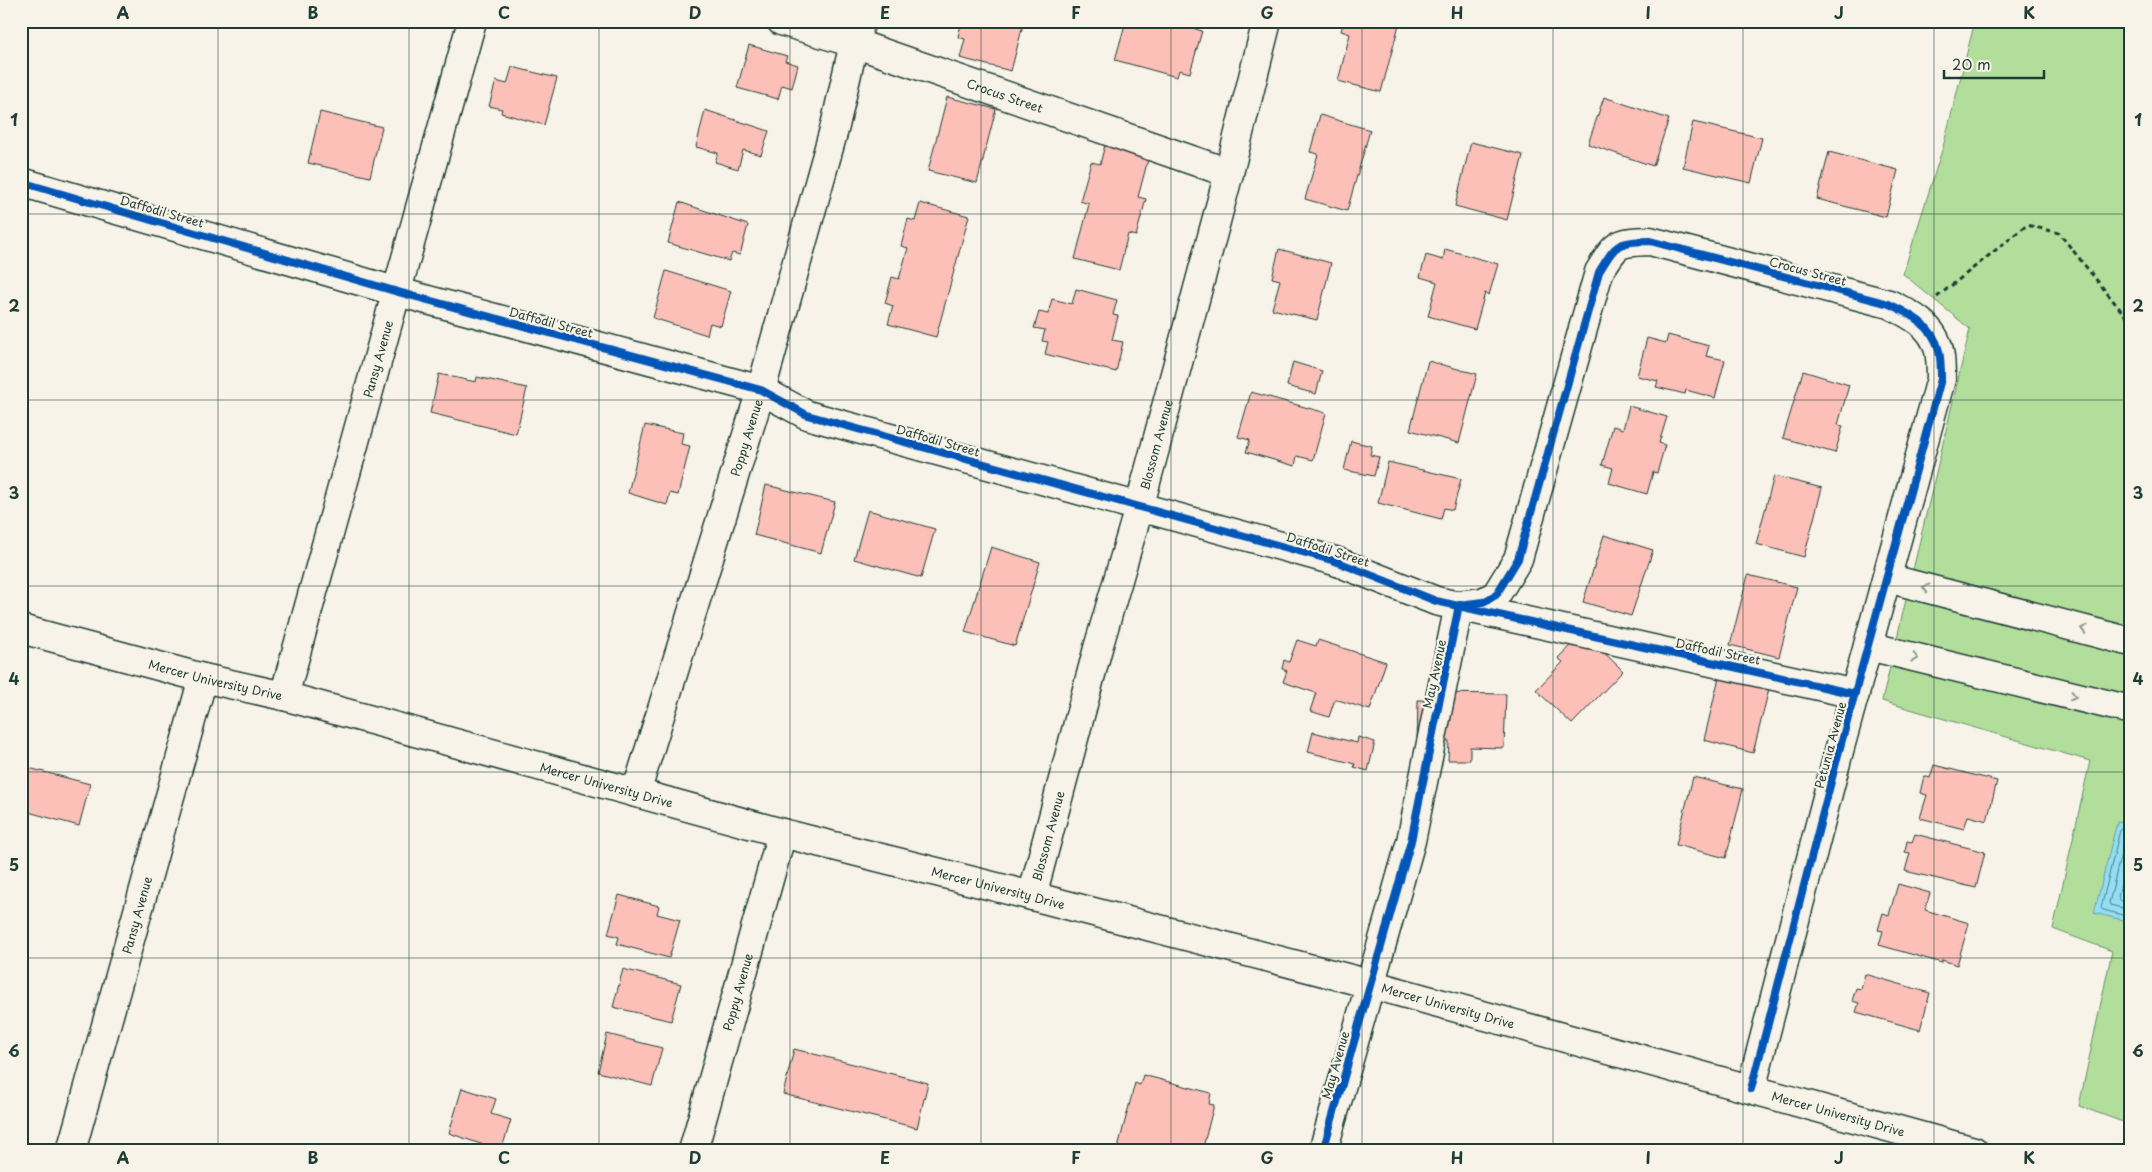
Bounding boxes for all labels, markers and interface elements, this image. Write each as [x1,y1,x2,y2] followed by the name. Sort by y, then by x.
[117,0,130,24] text: A
[308,0,319,24] text: B
[498,0,510,24] text: C
[689,0,701,24] text: D
[880,0,890,24] text: E
[1071,0,1081,24] text: F
[1260,0,1274,24] text: G
[1451,0,1463,24] text: H
[1645,0,1651,24] text: I
[1834,0,1844,24] text: J
[2023,0,2035,24] text: K
[1944,48,2044,80] scale bar
[1952,52,1991,75] text: 20 m
[964,74,1046,117] street label: Crocus Street
[10,107,18,131] text: 1
[2134,107,2142,131] text: 1
[118,190,206,232] street label: Daffodil Street
[1767,252,1849,290] street label: Crocus Street
[8,293,20,317] text: 2
[2132,293,2144,317] text: 2
[507,302,595,342] street label: Daffodil Street
[359,318,397,400] street label: Pansy Avenue
[726,396,767,479] street label: Poppy Avenue
[1135,397,1177,492] street label: Blossom Avenue
[894,419,982,461] street label: Daffodil Street
[9,480,19,504] text: 3
[2133,480,2143,504] text: 3
[1284,527,1372,571] street label: Daffodil Street
[1922,583,1931,594] one-way arrow
[2079,624,2088,635] one-way arrow
[1674,633,1762,669] street label: Daffodil Street
[1418,637,1450,710] street label: May Avenue
[1911,652,1920,663] one-way arrow
[146,655,285,705] street label: Mercer University Drive
[9,666,20,690] text: 4
[2133,666,2144,690] text: 4
[2069,690,2078,701] one-way arrow
[1810,699,1850,791] street label: Petunia Avenue
[538,758,676,812] street label: Mercer University Drive
[1027,788,1069,883] street label: Blossom Avenue
[9,852,19,876] text: 5
[2133,852,2143,876] text: 5
[929,862,1068,913] street label: Mercer University Drive
[117,874,156,956] street label: Pansy Avenue
[718,951,757,1033] street label: Poppy Avenue
[1379,979,1517,1033] street label: Mercer University Drive
[1317,1028,1353,1101] street label: May Avenue
[8,1038,20,1062] text: 6
[2132,1038,2144,1062] text: 6
[1770,1087,1907,1141] street label: Mercer University Drive
[117,1145,130,1169] text: A
[308,1145,319,1169] text: B
[498,1145,510,1169] text: C
[689,1145,701,1169] text: D
[880,1145,890,1169] text: E
[1071,1145,1081,1169] text: F
[1260,1145,1274,1169] text: G
[1451,1145,1463,1169] text: H
[1645,1145,1651,1169] text: I
[1834,1145,1844,1169] text: J
[2023,1145,2035,1169] text: K

